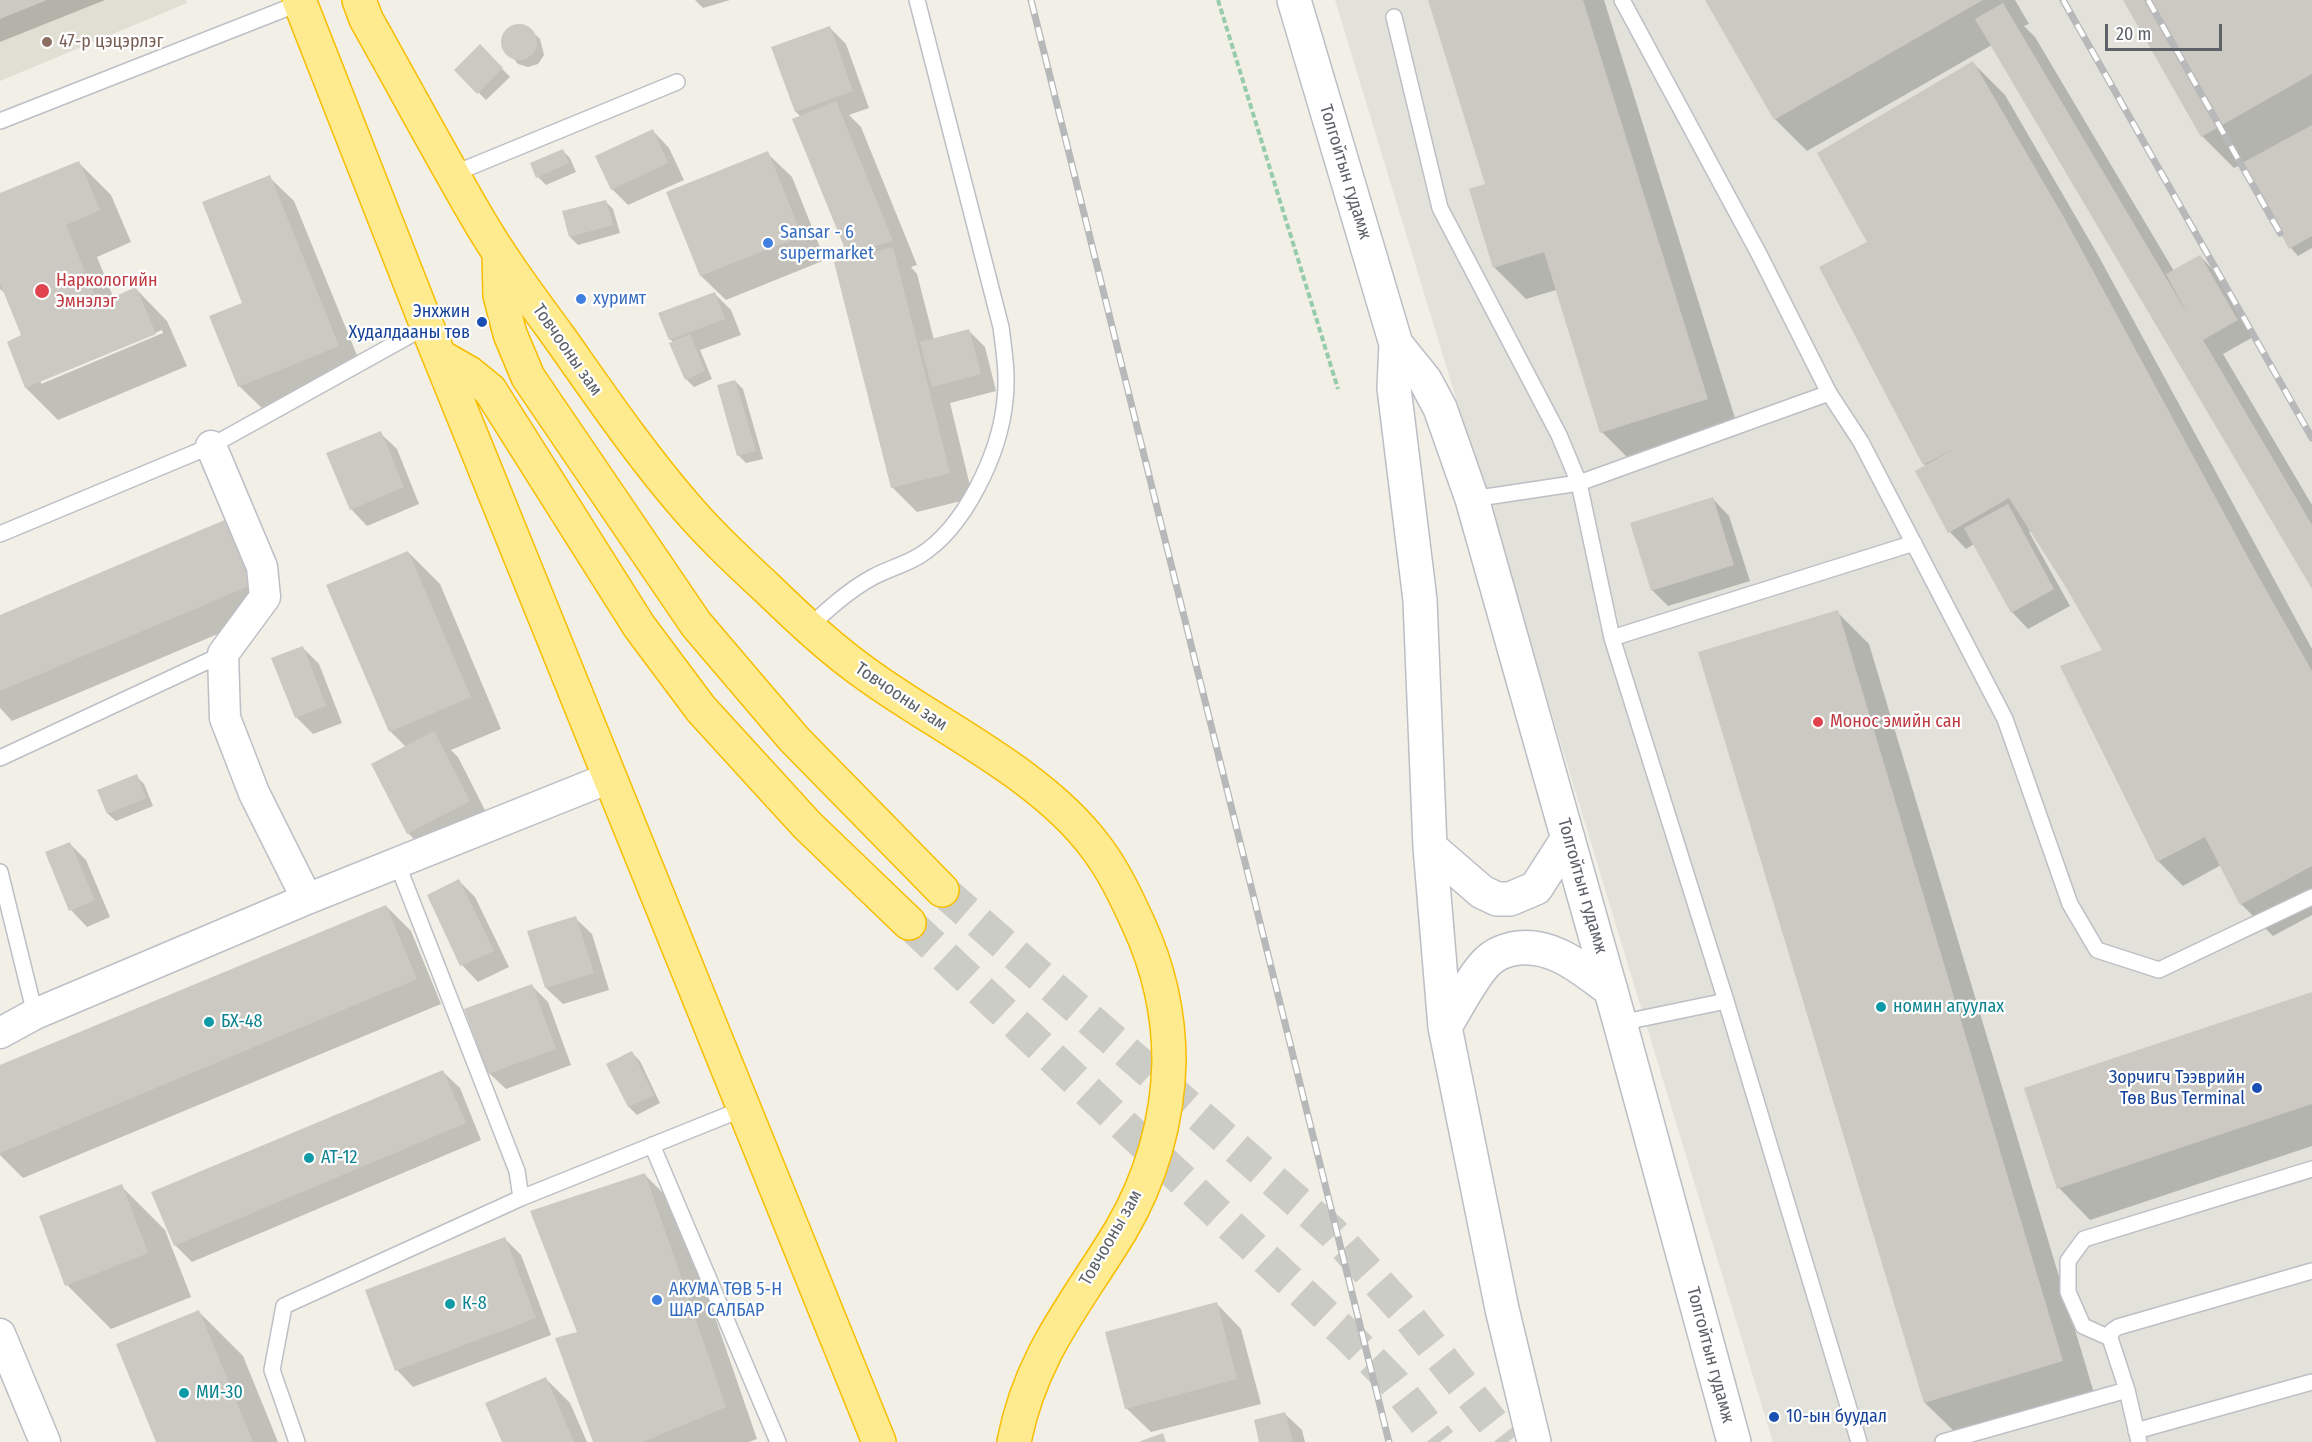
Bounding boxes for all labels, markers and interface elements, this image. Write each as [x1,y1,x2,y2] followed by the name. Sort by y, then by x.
[2108,12,2225,50] scale bar
[2116,23,2151,45] text: 20 m
[59,31,163,53] place label: 47-р цэцэрлэг
[40,35,54,49] marker: 47-р цэцэрлэг
[1314,102,1376,242] street label: Толгойтын гудамж
[780,222,874,264] place label: Sansar - 6 supermarket
[761,236,775,250] marker: Sansar - 6 supermarket
[56,270,157,312] place label: Наркологийн Эмнэлэг
[33,282,51,300] marker: Наркологийн Эмнэлэг
[593,288,646,310] place label: хуримт
[574,292,588,306] marker: хуримт
[528,300,606,400] street label: Товчооны зам
[349,301,470,344] place label: Энхжин Худалдааны төв
[475,315,489,329] marker: Энхжин Худалдааны төв
[851,658,951,736] street label: Товчооны зам
[1830,711,1961,733] place label: Монос эмийн сан
[1811,715,1825,729] marker: Монос эмийн сан
[1552,816,1612,956] street label: Толгойтын гудамж
[1893,996,2004,1018] place label: номин агуулах
[1874,1000,1888,1014] marker: номин агуулах
[221,1011,262,1033] place label: БХ-48
[202,1015,216,1029] marker: БХ-48
[2109,1067,2245,1110] place label: Зорчигч Тээврийн Төв Bus Terminal
[2250,1081,2264,1095] marker: Зорчигч Тээврийн Төв Bus Terminal
[321,1147,357,1169] place label: АТ-12
[302,1151,316,1165] marker: АТ-12
[1075,1186,1147,1290] street label: Товчооны зам
[669,1279,782,1322] place label: АКУМА ТӨВ 5-Н ШАР САЛБАР
[1681,1285,1739,1425] street label: Толгойтын гудамж
[462,1293,487,1315] place label: К-8
[650,1293,664,1307] marker: АКУМА ТӨВ 5-Н ШАР САЛБАР
[443,1297,457,1311] marker: К-8
[196,1382,243,1404] place label: МИ-30
[177,1386,191,1400] marker: МИ-30
[1786,1406,1887,1428] place label: 10-ын буудал
[1767,1410,1781,1424] marker: 10-ын буудал

